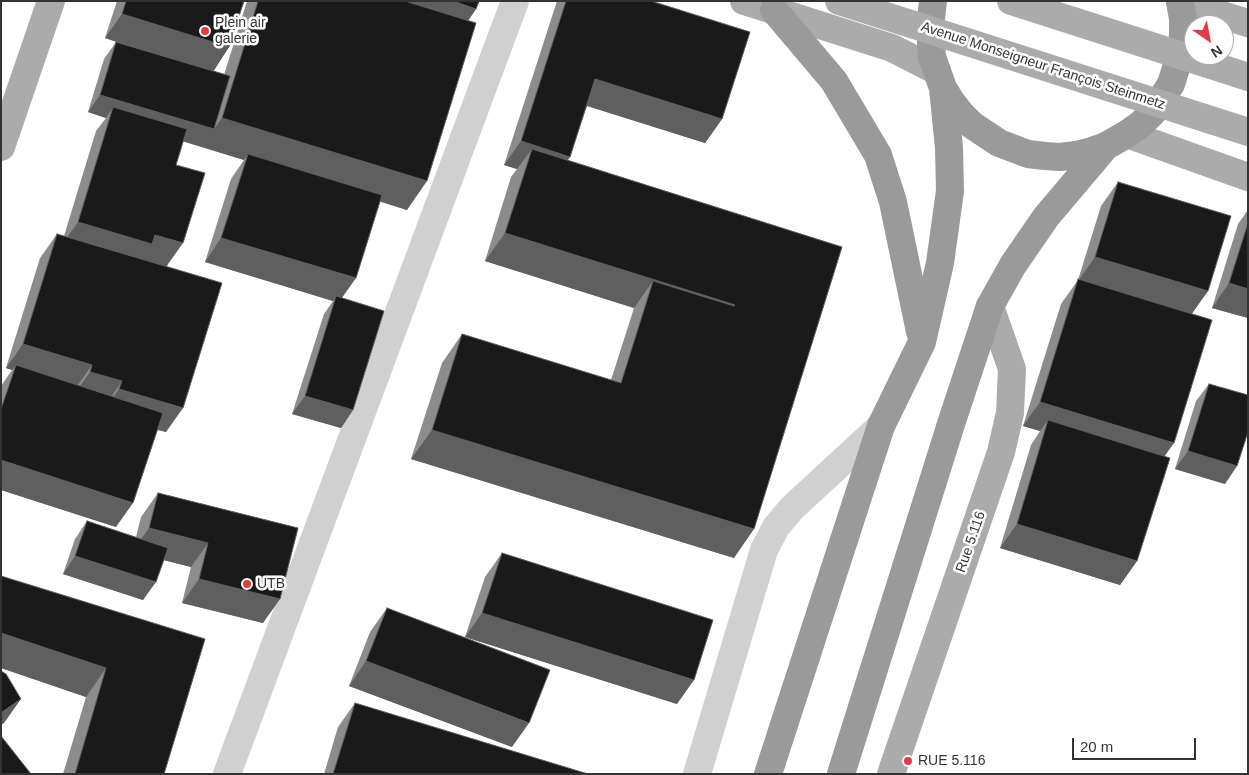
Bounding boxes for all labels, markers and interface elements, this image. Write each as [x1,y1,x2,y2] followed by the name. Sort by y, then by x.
[215,15,266,48] place label: Plein air galerie
[1184,15,1234,65] north arrow
[919,18,1167,114] street label: Avenue Monseigneur François Steinmetz
[199,25,211,37] marker: Plein air galerie
[1208,42,1225,61] text: N
[953,509,989,575] street label: Rue 5.116
[257,576,285,592] place label: UTB
[241,578,253,590] marker: UTB
[1074,728,1198,760] scale bar
[1080,738,1113,755] text: 20 m
[918,753,985,769] place label: RUE 5.116
[902,755,914,767] marker: RUE 5.116

